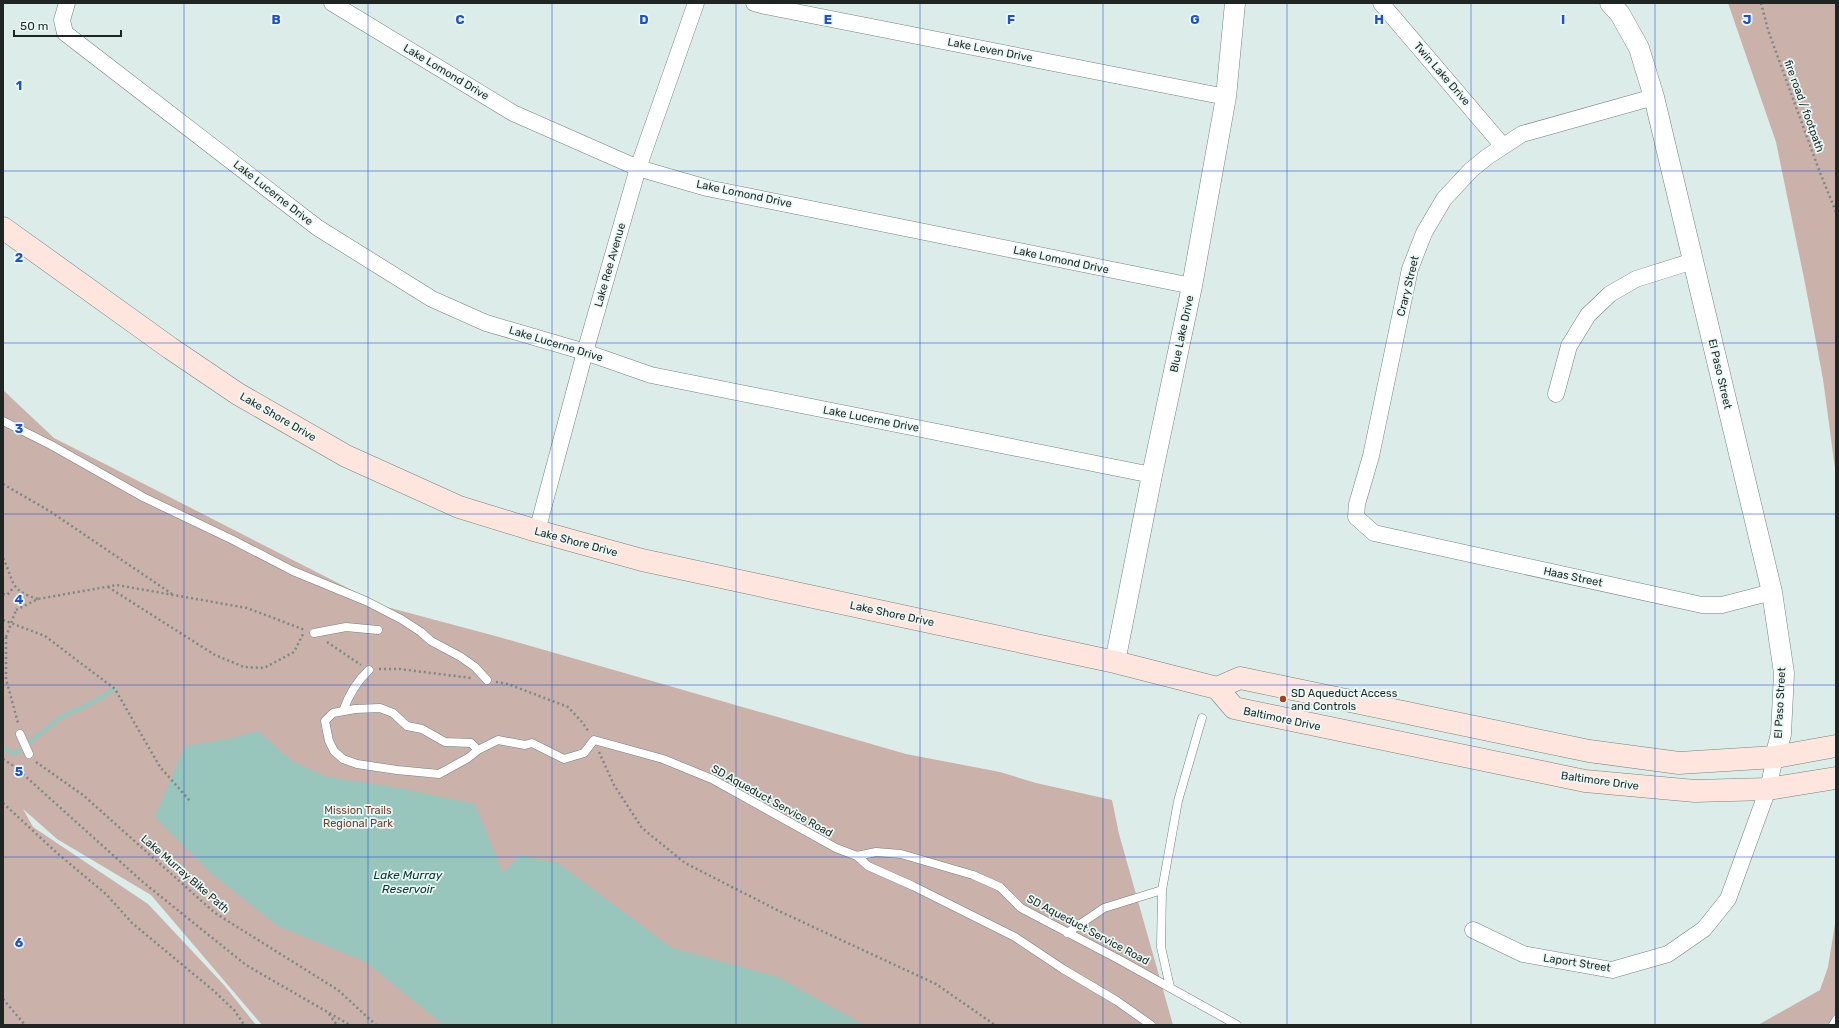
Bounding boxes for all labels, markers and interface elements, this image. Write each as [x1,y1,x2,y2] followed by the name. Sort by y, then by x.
[14,12,121,38] scale bar
[271,12,281,27] text: B
[455,12,465,27] text: C
[639,12,649,27] text: D
[824,12,832,27] text: E
[1007,12,1015,27] text: F
[1190,12,1200,27] text: G
[1374,12,1384,27] text: H
[1561,12,1565,27] text: I
[1743,12,1751,27] text: J
[20,19,48,33] text: 50 m
[946,35,1034,65] street label: Lake Leven Drive
[1411,40,1473,108] street label: Twin Lake Drive
[401,41,491,103] street label: Lake Lomond Drive
[1781,58,1827,154] street label: fire road / footpath
[16,78,22,93] text: 1
[231,158,315,228] street label: Lake Lucerne Drive
[695,178,793,210] street label: Lake Lomond Drive
[592,221,628,309] street label: Lake Ree Avenue
[1012,244,1110,276] street label: Lake Lomond Drive
[15,250,23,265] text: 2
[1394,254,1422,318] street label: Crary Street
[1167,294,1197,374] street label: Blue Lake Drive
[507,324,605,364] street label: Lake Lucerne Drive
[1706,338,1735,411] street label: El Paso Street
[238,390,318,444] street label: Lake Shore Drive
[822,403,920,435] street label: Lake Lucerne Drive
[15,421,24,436] text: 3
[533,525,619,559] street label: Lake Shore Drive
[1542,564,1604,590] street label: Haas Street
[15,592,24,607] text: 4
[849,599,935,629] street label: Lake Shore Drive
[1772,666,1788,739] street label: El Paso Street
[1291,687,1398,713] place label: SD Aqueduct Access and Controls
[1278,694,1288,704] marker: SD Aqueduct Access and Controls
[1242,704,1322,734] street label: Baltimore Drive
[709,762,835,840] street label: SD Aqueduct Service Road
[15,764,23,779] text: 5
[1560,769,1640,793] street label: Baltimore Drive
[323,804,393,830] park label: Mission Trails Regional Park
[138,832,232,916] street label: Lake Murray Bike Path
[374,868,443,896] water label: Lake Murray Reservoir
[1025,892,1151,968] street label: SD Aqueduct Service Road
[15,935,24,950] text: 6
[1542,951,1612,975] street label: Laport Street

